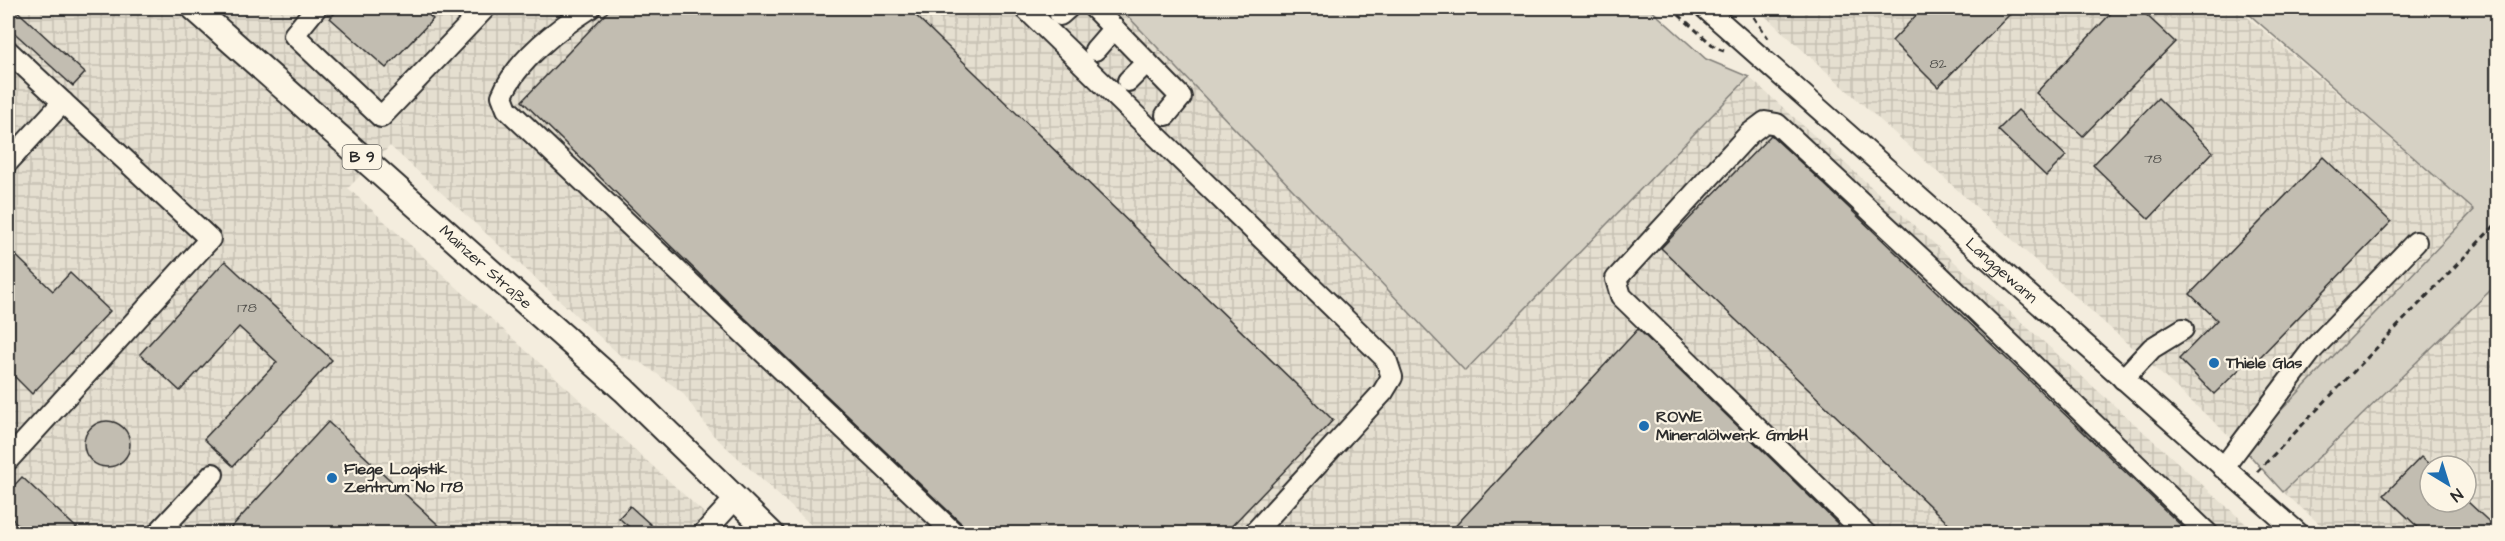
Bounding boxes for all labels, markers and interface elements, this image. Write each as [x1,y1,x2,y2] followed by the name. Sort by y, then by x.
[1929,54,1947,74] house number: 82
[342,145,382,169] road number: B 9
[2144,149,2162,169] house number: 78
[434,220,537,314] street label: Mainzer Straße
[1961,233,2042,308] street label: Langgewann
[237,298,257,318] house number: 178
[2225,352,2302,374] place label: Thiele Glas
[2207,356,2221,370] marker: Thiele Glas
[1656,406,1808,446] place label: ROWE Mineralölwerk GmbH
[1637,419,1651,433] marker: ROWE Mineralölwerk GmbH
[2418,454,2478,514] north arrow
[344,458,464,498] place label: Fiege Logistik Zentrum No 178
[325,471,339,485] marker: Fiege Logistik Zentrum No 178
[2446,483,2467,507] text: N

